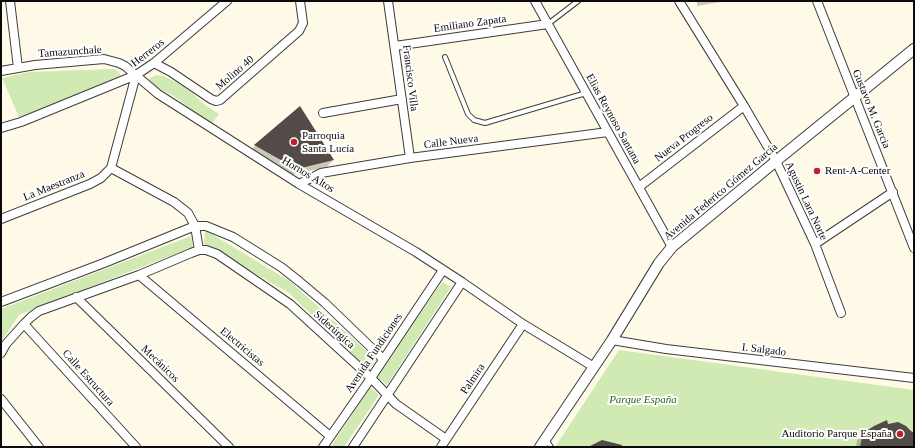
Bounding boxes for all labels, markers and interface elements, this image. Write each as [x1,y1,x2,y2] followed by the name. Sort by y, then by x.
[433,12,507,36] street label: Emiliano Zapata
[129,36,167,70] street label: Herreros
[38,43,102,61] street label: Tamazunchale
[399,44,421,112] street label: Francisco Villa
[213,53,257,93] street label: Molino 40
[849,68,893,150] street label: Gustavo M. Garcia
[583,72,643,166] street label: Elias Reynoso Santana
[652,111,716,165] street label: Nueva Progreso
[302,129,354,155] place label: Parroquia Santa Lucía
[423,132,479,152] street label: Calle Nueva
[289,137,299,147] marker: Parroquia Santa Lucía
[662,141,780,243] street label: Avenida Federico Gómez García
[279,154,337,196] street label: Hornos Altos
[782,159,830,243] street label: Agustin Lara Norte
[825,164,890,178] place label: Rent-A-Center
[812,166,822,176] marker: Rent-A-Center
[21,168,87,204] street label: La Maestranza
[311,308,357,352] street label: Siderúrgica
[343,311,405,395] street label: Avenida Fundiciones
[217,325,267,369] street label: Electricistas
[741,341,787,359] street label: I. Salgado
[138,343,182,385] street label: Mecánicos
[59,347,117,409] street label: Calle Estructura
[458,361,488,397] street label: Palmira
[609,393,677,407] park label: Parque España
[781,427,892,441] place label: Auditorio Parque España
[895,429,905,439] marker: Auditorio Parque España

